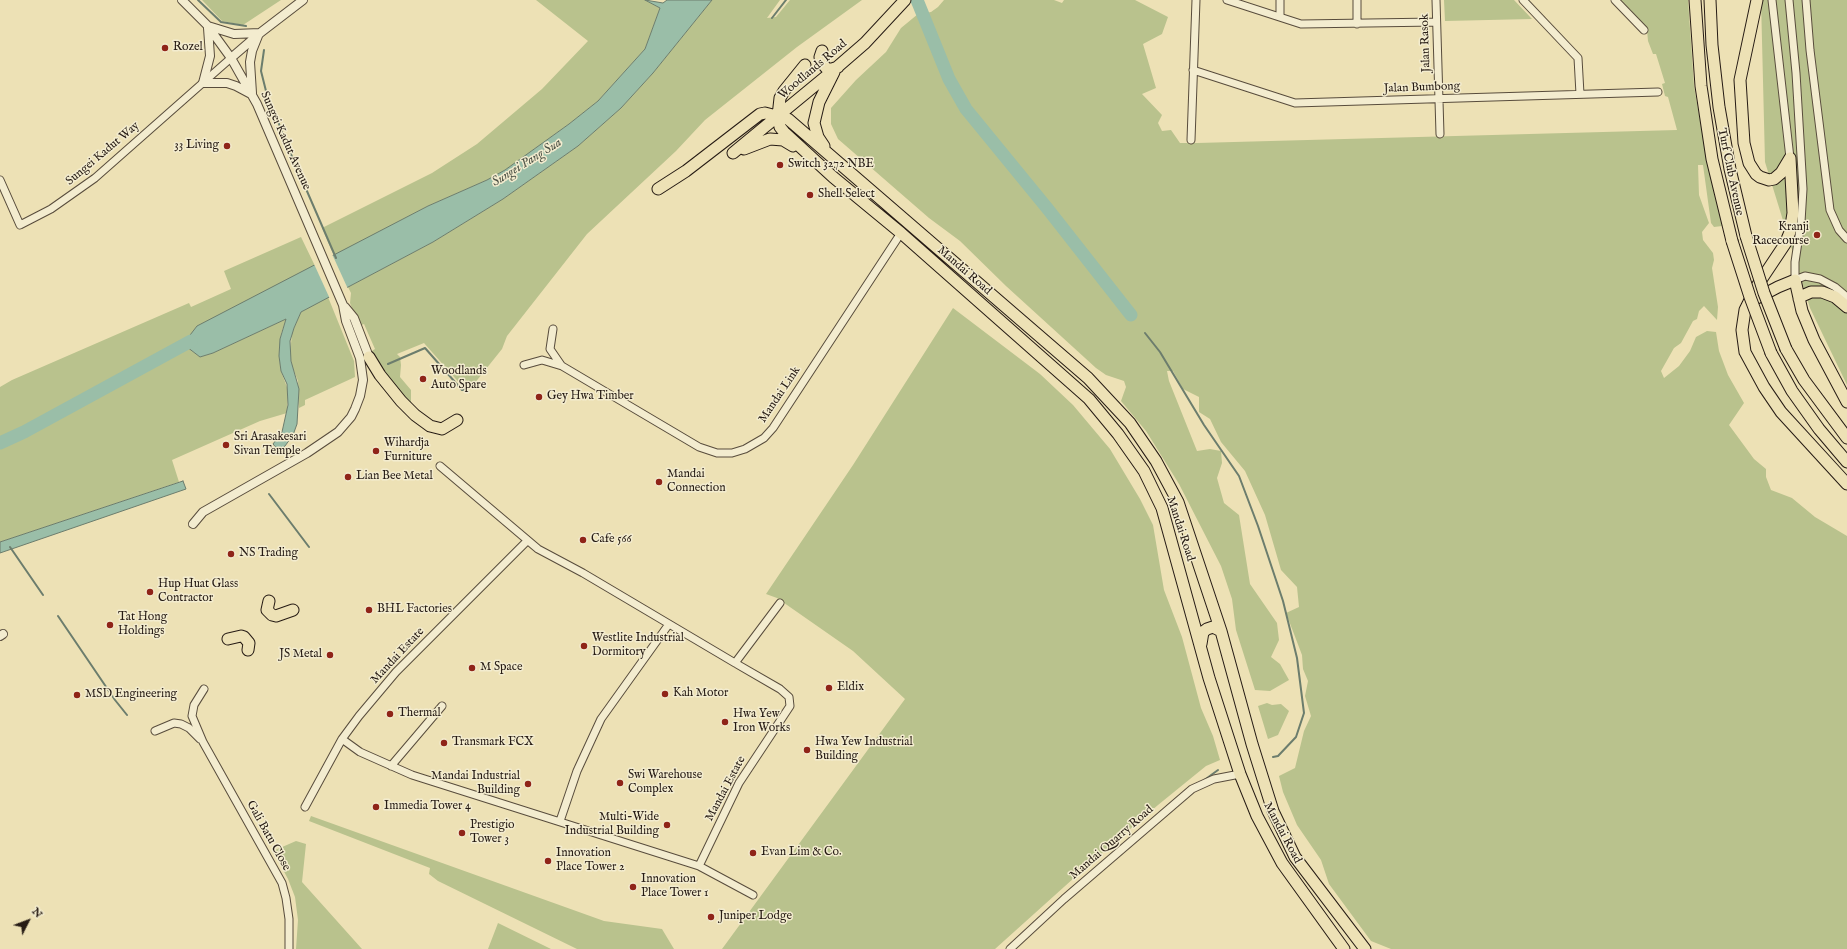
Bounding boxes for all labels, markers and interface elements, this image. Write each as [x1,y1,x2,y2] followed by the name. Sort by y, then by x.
[1418,13,1434,73] street label: Jalan Rasok
[776,37,850,103] street label: Woodlands Road
[173,41,203,55] place label: Rozel
[160,43,170,53] marker: Rozel
[1384,79,1460,97] street label: Jalan Bumbong
[257,89,313,193] street label: Sungei Kadut Avenue
[63,119,143,189] street label: Sungei Kadut Way
[1714,127,1746,217] street label: Turf Club Avenue
[489,135,565,191] water label: Sungei Pang Sua
[174,139,219,153] place label: 33 Living
[222,141,232,151] marker: 33 Living
[788,158,874,172] place label: Switch 3272 NBE
[775,160,785,170] marker: Switch 3272 NBE
[818,188,875,202] place label: Shell Select
[805,190,815,200] marker: Shell Select
[1752,221,1809,249] place label: Kranji Racecourse
[1812,230,1822,240] marker: Kranji Racecourse
[934,243,994,299] street label: Mandai Road
[756,364,804,426] street label: Mandai Link
[431,365,487,393] place label: Woodlands Auto Spare
[418,374,428,384] marker: Woodlands Auto Spare
[547,390,634,404] place label: Gey Hwa Timber
[534,392,544,402] marker: Gey Hwa Timber
[234,431,306,459] place label: Sri Arasakesari Sivan Temple
[384,437,432,465] place label: Wihardja Furniture
[221,440,231,450] marker: Sri Arasakesari Sivan Temple
[371,446,381,456] marker: Wihardja Furniture
[667,468,726,496] place label: Mandai Connection
[356,470,433,484] place label: Lian Bee Metal
[343,472,353,482] marker: Lian Bee Metal
[654,477,664,487] marker: Mandai Connection
[1163,495,1197,563] street label: Mandai Road
[591,533,632,547] place label: Cafe 566
[578,535,588,545] marker: Cafe 566
[239,547,298,561] place label: NS Trading
[226,549,236,559] marker: NS Trading
[158,578,238,606] place label: Hup Huat Glass Contractor
[145,587,155,597] marker: Hup Huat Glass Contractor
[377,603,452,617] place label: BHL Factories
[364,605,374,615] marker: BHL Factories
[118,611,167,639] place label: Tat Hong Holdings
[105,620,115,630] marker: Tat Hong Holdings
[368,625,428,687] street label: Mandai Estate
[592,632,684,660] place label: Westlite Industrial Dormitory
[579,641,589,651] marker: Westlite Industrial Dormitory
[279,648,322,662] place label: JS Metal
[325,650,335,660] marker: JS Metal
[480,661,522,675] place label: M Space
[467,663,477,673] marker: M Space
[837,681,864,695] place label: Eldix
[824,683,834,693] marker: Eldix
[673,687,728,701] place label: Kah Motor
[85,688,177,702] place label: MSD Engineering
[660,689,670,699] marker: Kah Motor
[72,690,82,700] marker: MSD Engineering
[398,707,441,721] place label: Thermal
[733,708,790,736] place label: Hwa Yew Iron Works
[385,709,395,719] marker: Thermal
[720,717,730,727] marker: Hwa Yew Iron Works
[452,736,534,750] place label: Transmark FCX
[815,736,913,764] place label: Hwa Yew Industrial Building
[439,738,449,748] marker: Transmark FCX
[802,745,812,755] marker: Hwa Yew Industrial Building
[703,754,749,824] street label: Mandai Estate
[628,769,702,797] place label: Swi Warehouse Complex
[431,770,520,798] place label: Mandai Industrial Building
[615,778,625,788] marker: Swi Warehouse Complex
[523,779,533,789] marker: Mandai Industrial Building
[243,798,293,874] street label: Gali Batu Close
[384,800,471,814] place label: Immedia Tower 4
[1260,800,1304,866] street label: Mandai Road
[371,802,381,812] marker: Immedia Tower 4
[1067,803,1157,883] street label: Mandai Quarry Road
[565,811,659,839] place label: Multi-Wide Industrial Building
[470,819,515,847] place label: Prestigio Tower 3
[662,820,672,830] marker: Multi-Wide Industrial Building
[457,828,467,838] marker: Prestigio Tower 3
[761,846,842,860] place label: Evan Lim & Co.
[556,847,625,875] place label: Innovation Place Tower 2
[748,848,758,858] marker: Evan Lim & Co.
[543,856,553,866] marker: Innovation Place Tower 2
[641,873,709,901] place label: Innovation Place Tower 1
[628,882,638,892] marker: Innovation Place Tower 1
[8,901,48,941] north arrow
[29,905,45,921] text: N
[719,910,792,924] place label: Juniper Lodge
[706,912,716,922] marker: Juniper Lodge

